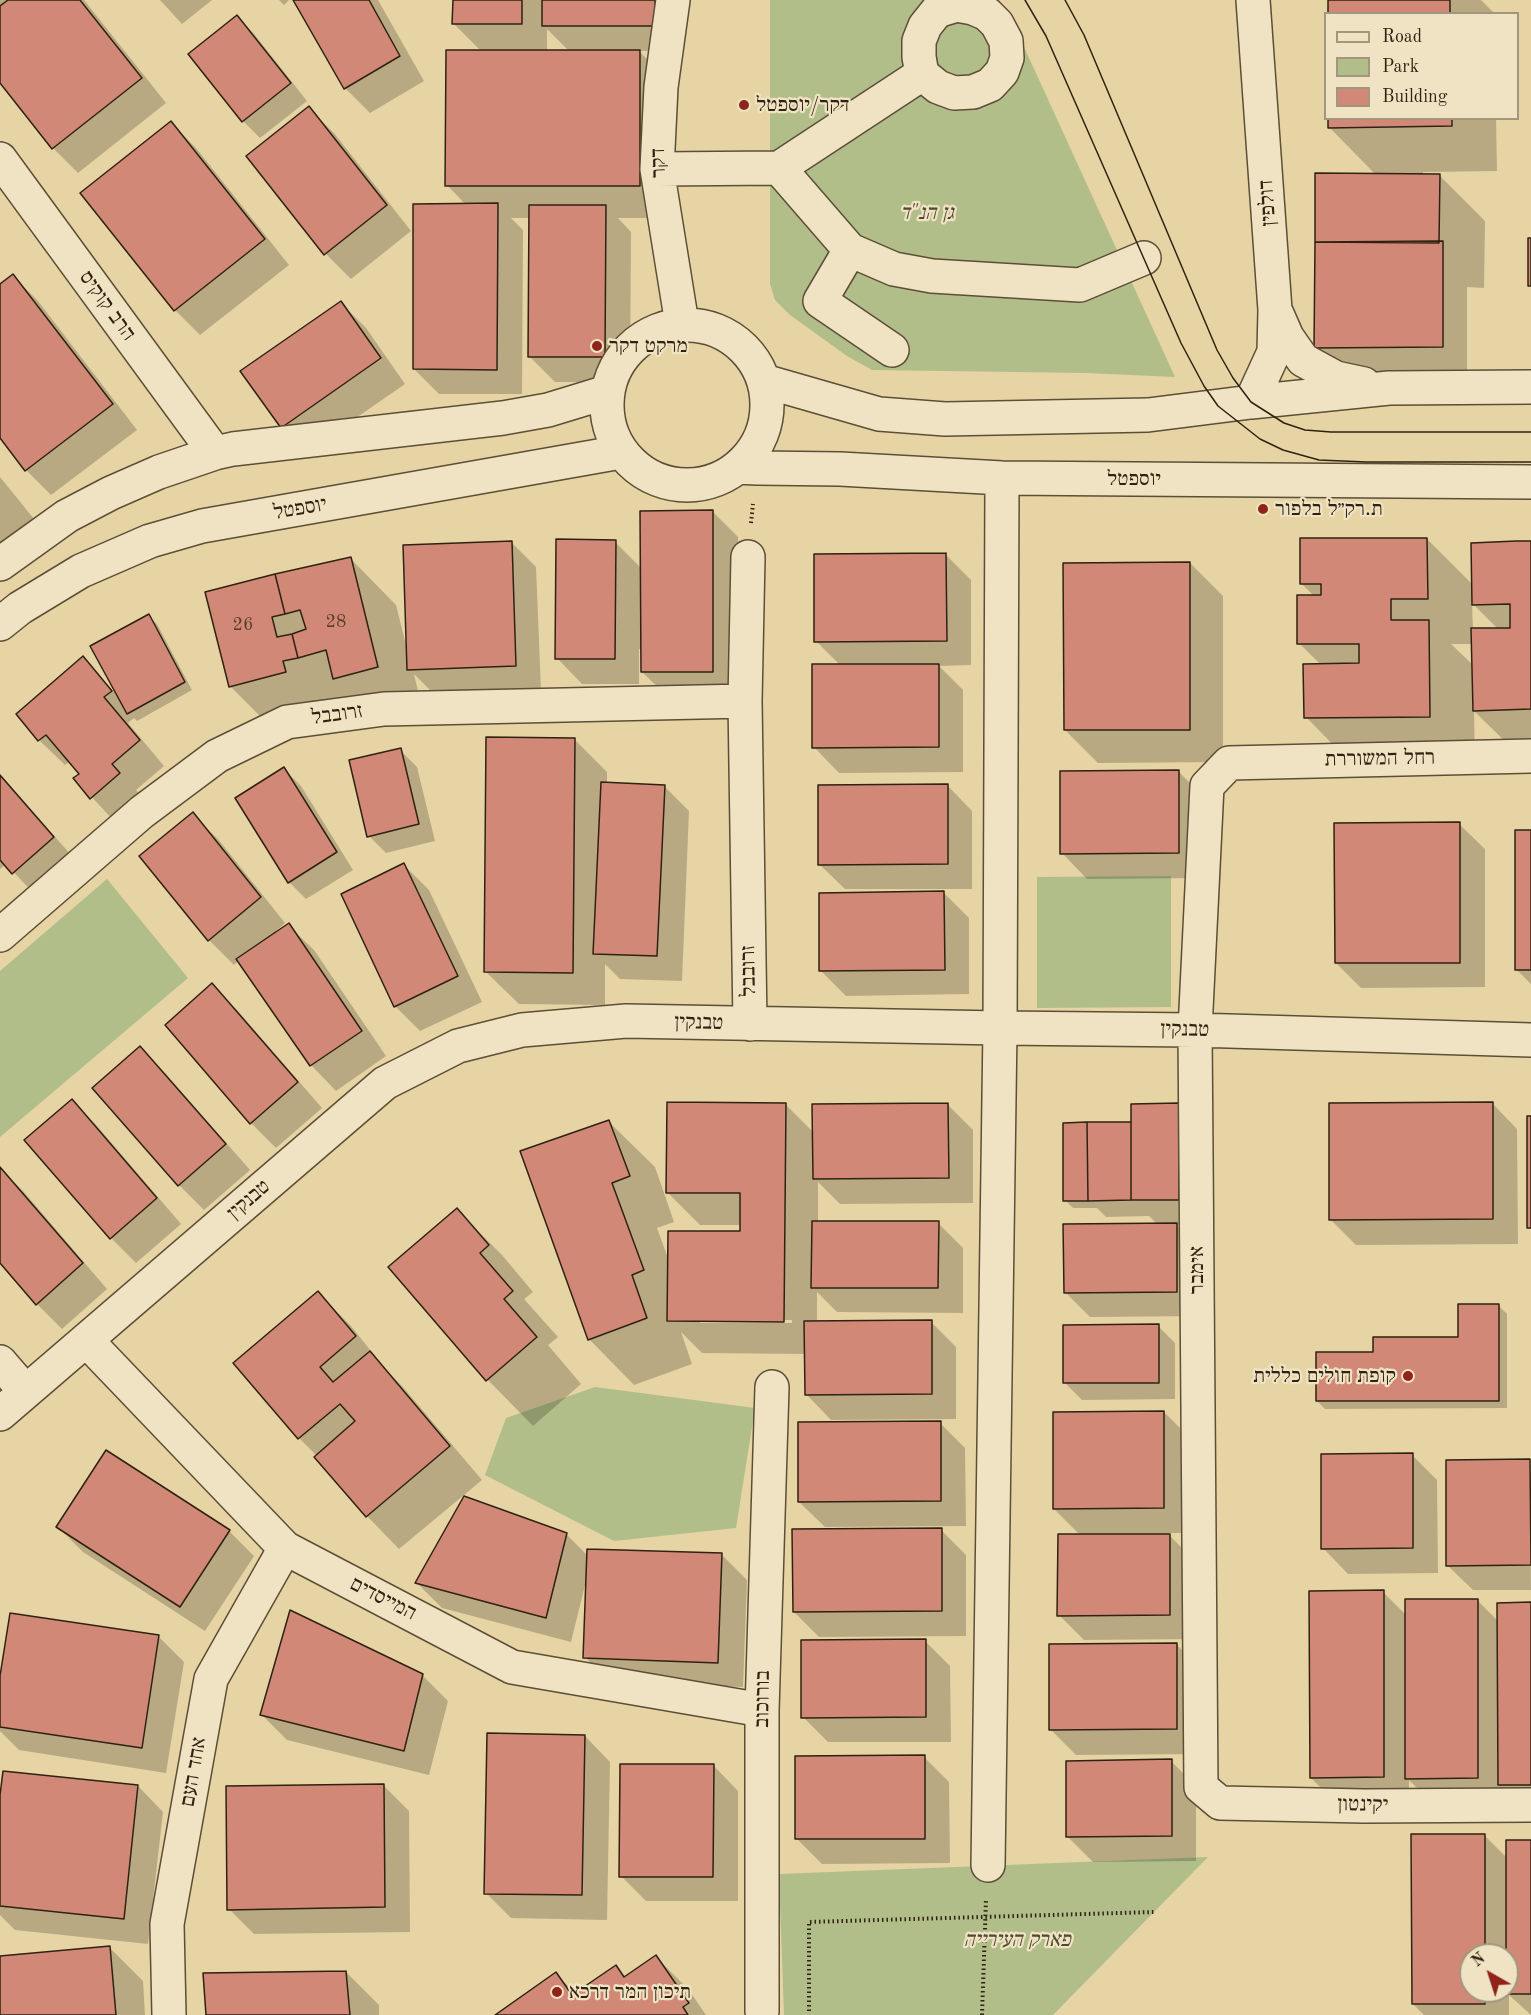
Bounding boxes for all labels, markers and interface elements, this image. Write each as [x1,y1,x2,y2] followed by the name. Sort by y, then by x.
[1324,12,1519,120] legend
[1382,28,1422,46] text: Road
[1382,58,1419,76] text: Park
[1382,88,1447,106] text: Building
[756,92,849,118] place label: דקר/יוספטל
[737,98,751,112] marker: דקר/יוספטל
[646,148,672,178] street label: דקר
[1254,179,1282,227] street label: דולפין
[900,200,954,226] park label: גן הנ"ד
[73,266,141,346] street label: הרב קוקיס
[609,333,688,359] place label: מרקט דקר
[590,339,604,353] marker: מרקט דקר
[1107,466,1161,492] street label: יוספטל
[271,492,329,526] street label: יוספטל
[1275,496,1383,522] place label: ת.רק״ל בלפור
[1256,502,1270,516] marker: ת.רק״ל בלפור
[326,611,346,633] house number: 28
[233,614,253,636] house number: 26
[310,699,364,731] street label: זרובבל
[1325,745,1435,773] street label: רחל המשוררת
[736,945,762,997] street label: זרובבל
[674,1010,724,1036] street label: טבנקין
[1160,1017,1210,1043] street label: טבנקין
[222,1175,276,1225] street label: טבנקין
[1184,1246,1210,1294] street label: אימבר
[1253,1363,1396,1389] place label: קופת חולים כללית
[1401,1369,1415,1383] marker: קופת חולים כללית
[346,1572,420,1626] street label: המייסדים
[750,1670,776,1728] street label: בורוכוב
[175,1735,213,1809] street label: אחד העם
[1337,1792,1389,1818] street label: יקינטון
[963,1927,1071,1953] park label: פארק העירייה
[1459,1943,1519,2003] north arrow
[1469,1951,1489,1971] text: N
[569,1979,691,2005] place label: תיכון המר דרכא
[550,1985,564,1999] marker: תיכון המר דרכא

